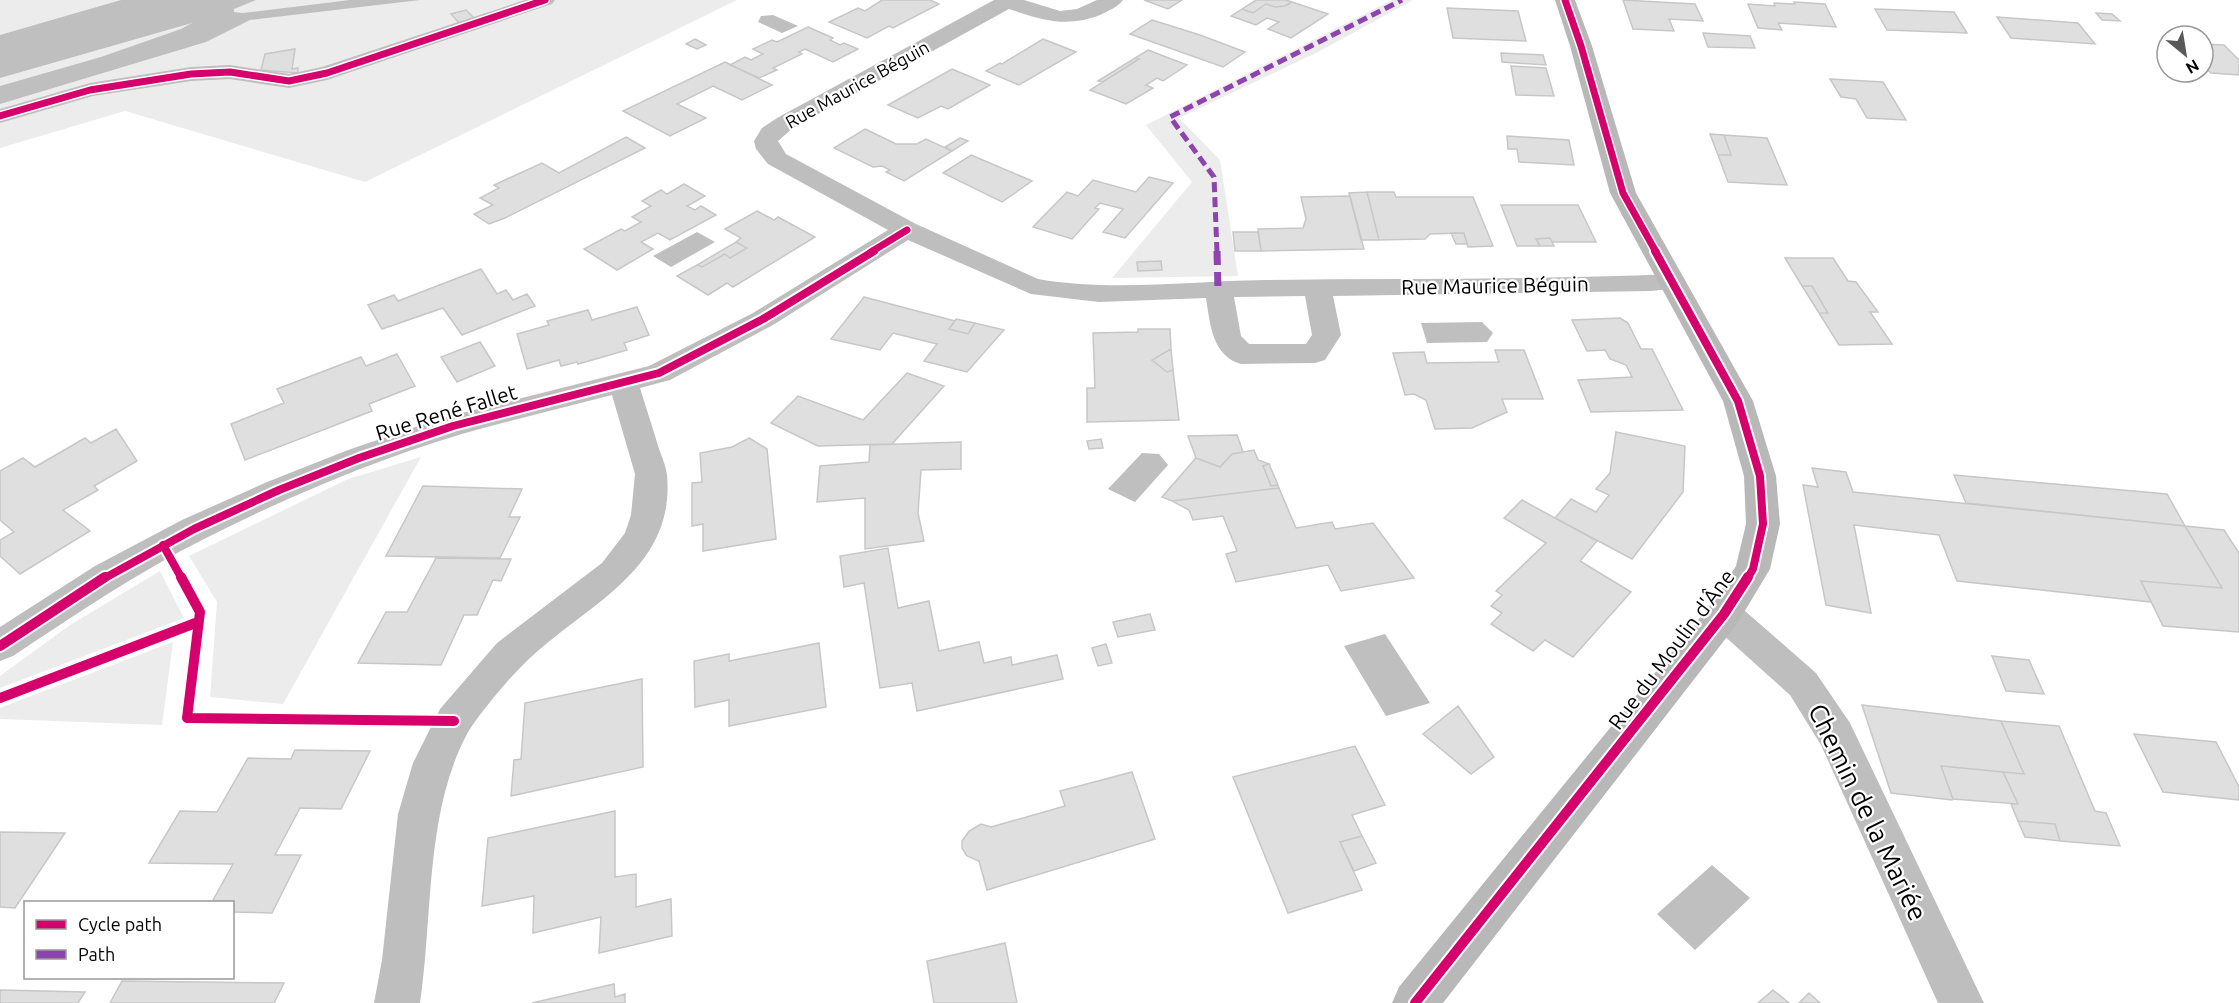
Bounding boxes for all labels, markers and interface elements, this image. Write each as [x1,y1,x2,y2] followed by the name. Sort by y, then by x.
[2155,24,2215,84] north arrow
[782,36,932,132] street label: Rue Maurice Béguin
[2183,56,2202,78] text: N
[1401,271,1589,299] street label: Rue Maurice Béguin
[372,379,520,445] street label: Rue René Fallet
[1603,564,1739,734] street label: Rue du Moulin d'Âne
[1803,699,1933,925] street label: Chemin de la Mariée
[24,901,234,979] legend
[78,914,162,934] text: Cycle path
[78,944,115,964] text: Path

